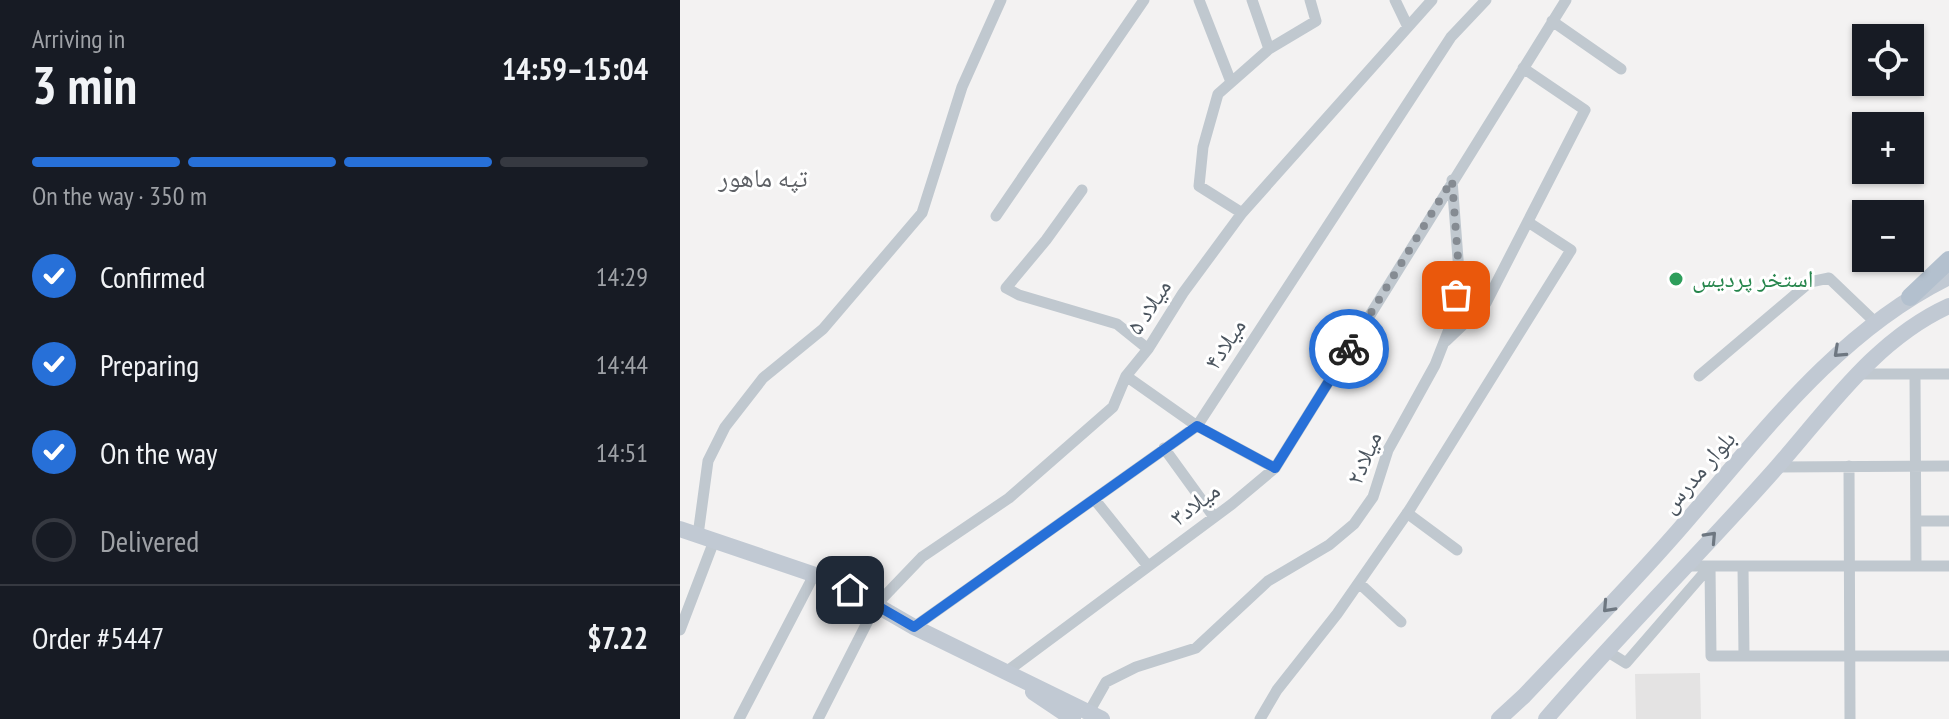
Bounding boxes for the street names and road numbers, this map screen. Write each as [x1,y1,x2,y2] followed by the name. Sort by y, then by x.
[1119,273,1178,340] street label: میلاد ۵
[1197,312,1253,375] street label: میلاد۴
[1653,424,1742,519] street label: بلوار مدرس
[1339,426,1389,489] street label: میلاد۲
[1163,475,1226,533] street label: میلاد۳

